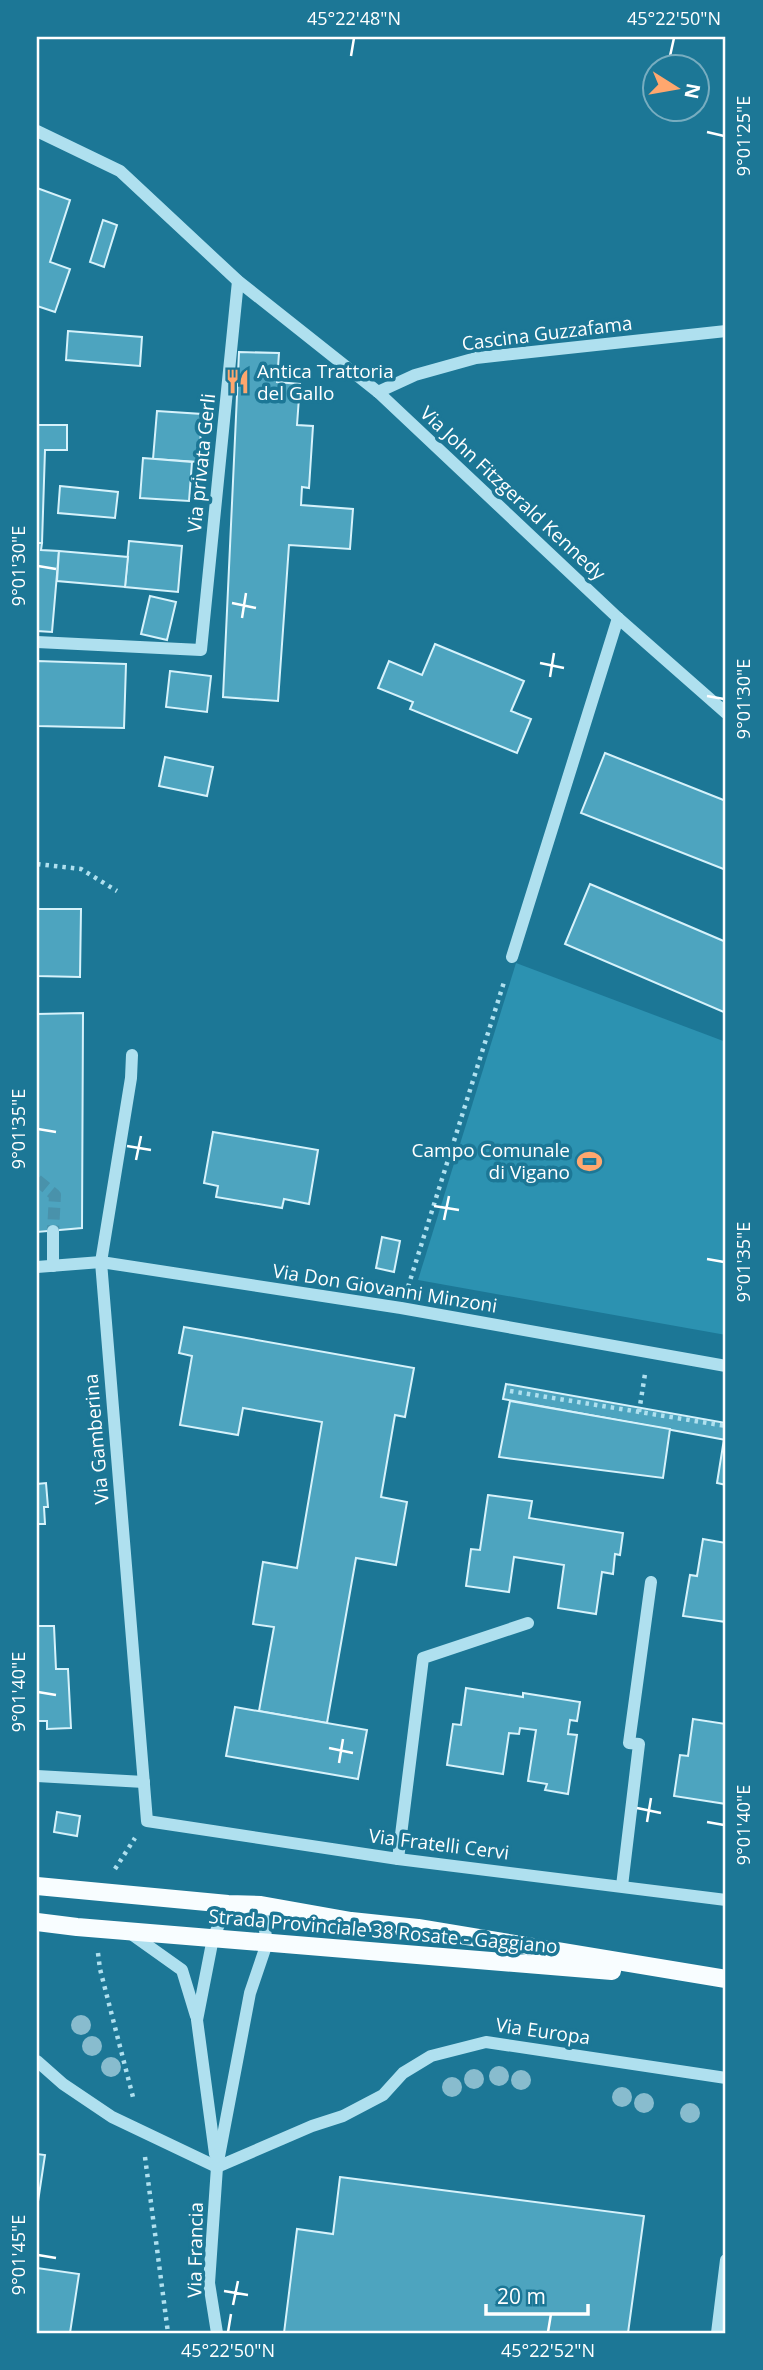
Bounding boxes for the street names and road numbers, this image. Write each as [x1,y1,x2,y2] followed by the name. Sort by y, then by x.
[460,310,634,356] street label: Cascina Guzzafama
[181,392,221,534] street label: Via privata Gerli
[415,400,612,586] street label: Via John Fitzgerald Kennedy
[271,1257,499,1319] street label: Via Don Giovanni Minzoni
[77,1373,115,1505] street label: Via Gamberina
[367,1822,511,1866] street label: Via Fratelli Cervi
[207,1903,559,1959] street label: Strada Provinciale 38 Rosate - Gaggiano
[494,2012,592,2050] street label: Via Europa
[181,2202,209,2298] street label: Via Francia

